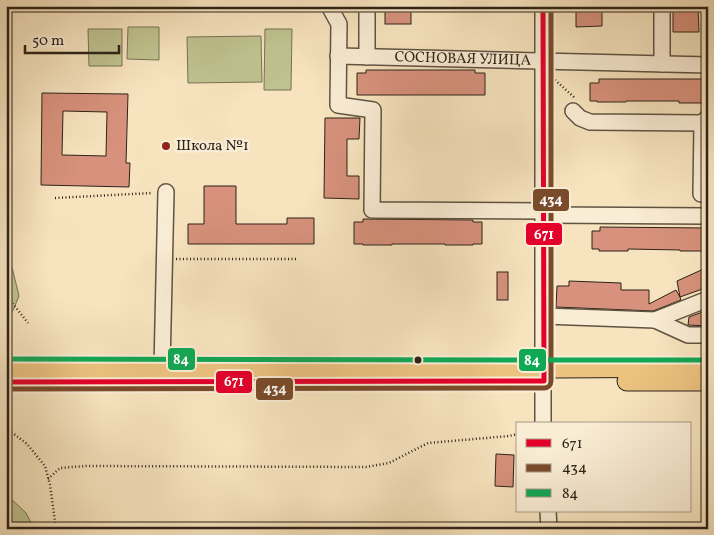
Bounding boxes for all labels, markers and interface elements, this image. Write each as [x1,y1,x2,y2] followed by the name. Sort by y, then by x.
[25,22,119,54] scale bar
[32,31,64,52] text: 50 m
[394,47,532,71] street label: СОСНОВАЯ УЛИЦА
[176,136,249,157] place label: Школа №1
[160,140,172,152] marker: Школа №1
[532,188,570,212] line badge: 434
[539,191,563,210] text: 434
[525,222,563,246] line badge: 671
[534,226,554,245] text: 671
[167,347,196,371] line badge: 84
[518,348,547,372] line badge: 84
[173,351,189,370] text: 84
[524,352,540,371] text: 84
[413,355,423,365] unlabelled marker
[215,370,253,394] line badge: 671
[224,373,244,392] text: 671
[255,377,294,401] line badge: 434
[263,380,287,399] text: 434
[516,422,692,512] legend
[562,434,583,455] text: 671
[562,458,587,479] text: 434
[562,484,578,505] text: 84

